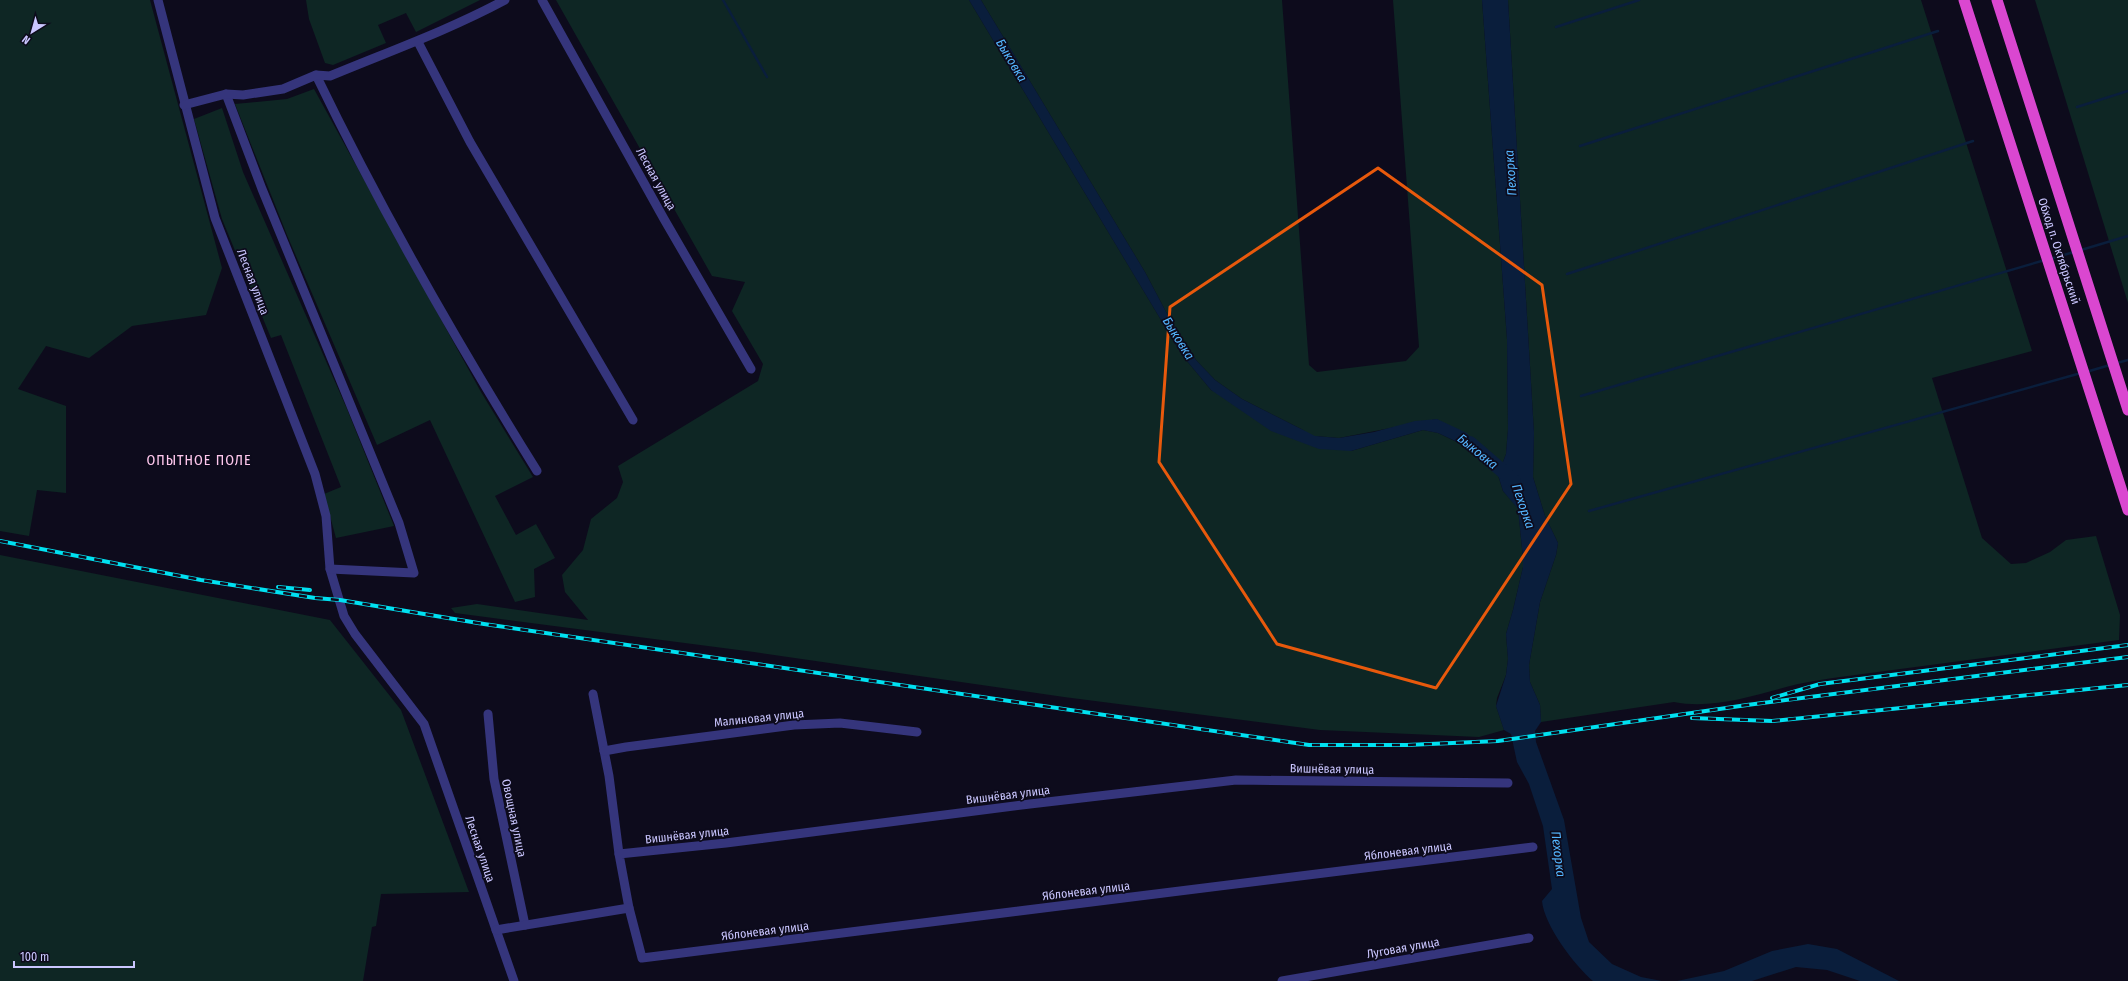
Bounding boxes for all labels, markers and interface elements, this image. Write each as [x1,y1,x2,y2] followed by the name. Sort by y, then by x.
[12,12,52,52] north arrow
[20,32,33,47] text: N
[993,36,1030,85] water label: Быковка
[633,145,679,213] street label: Лесная улица
[1501,149,1520,196] water label: Пехорка
[2035,196,2083,306] street label: Обход п. Октябрьский
[234,247,272,317] street label: Лесная улица
[1160,314,1198,363] water label: Быковка
[1455,431,1501,472] water label: Быковка
[147,452,251,469] district label: ОПЫТНОЕ ПОЛЕ
[1509,482,1538,531] water label: Пехорка
[713,706,805,730] street label: Малиновая улица
[1290,761,1375,777] street label: Вишнёвая улица
[499,778,529,858] street label: Овощная улица
[965,783,1051,807] street label: Вишнёвая улица
[462,814,498,884] street label: Лесная улица
[644,824,730,846] street label: Вишнёвая улица
[1548,830,1569,878] water label: Пехорка
[1363,839,1453,863] street label: Яблоневая улица
[1041,879,1131,903] street label: Яблоневая улица
[720,919,810,943] street label: Яблоневая улица
[1365,935,1441,961] street label: Луговая улица
[14,943,134,969] scale bar
[20,950,49,964] text: 100 m

